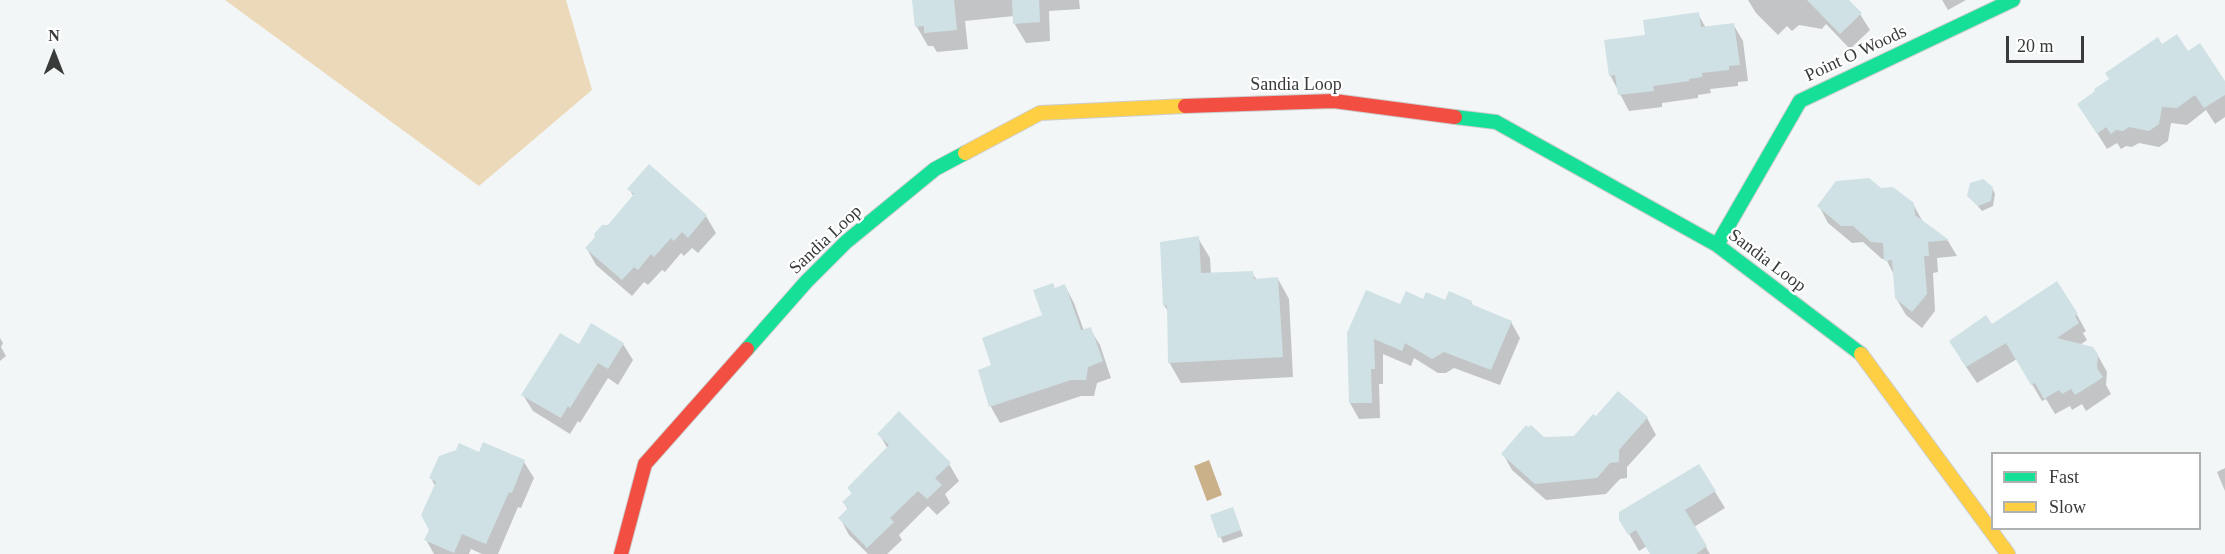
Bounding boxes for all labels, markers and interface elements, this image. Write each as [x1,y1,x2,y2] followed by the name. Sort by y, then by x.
[1802,21,1910,87] street label: Point O Woods
[24,24,84,84] north arrow
[2009,24,2087,62] scale bar
[48,27,60,44] text: N
[2017,36,2054,56] text: 20 m
[1250,74,1342,96] street label: Sandia Loop
[785,201,867,279] street label: Sandia Loop
[1724,225,1810,297] street label: Sandia Loop
[1991,452,2201,530] legend
[2049,467,2079,487] text: Fast
[2049,497,2086,517] text: Slow

